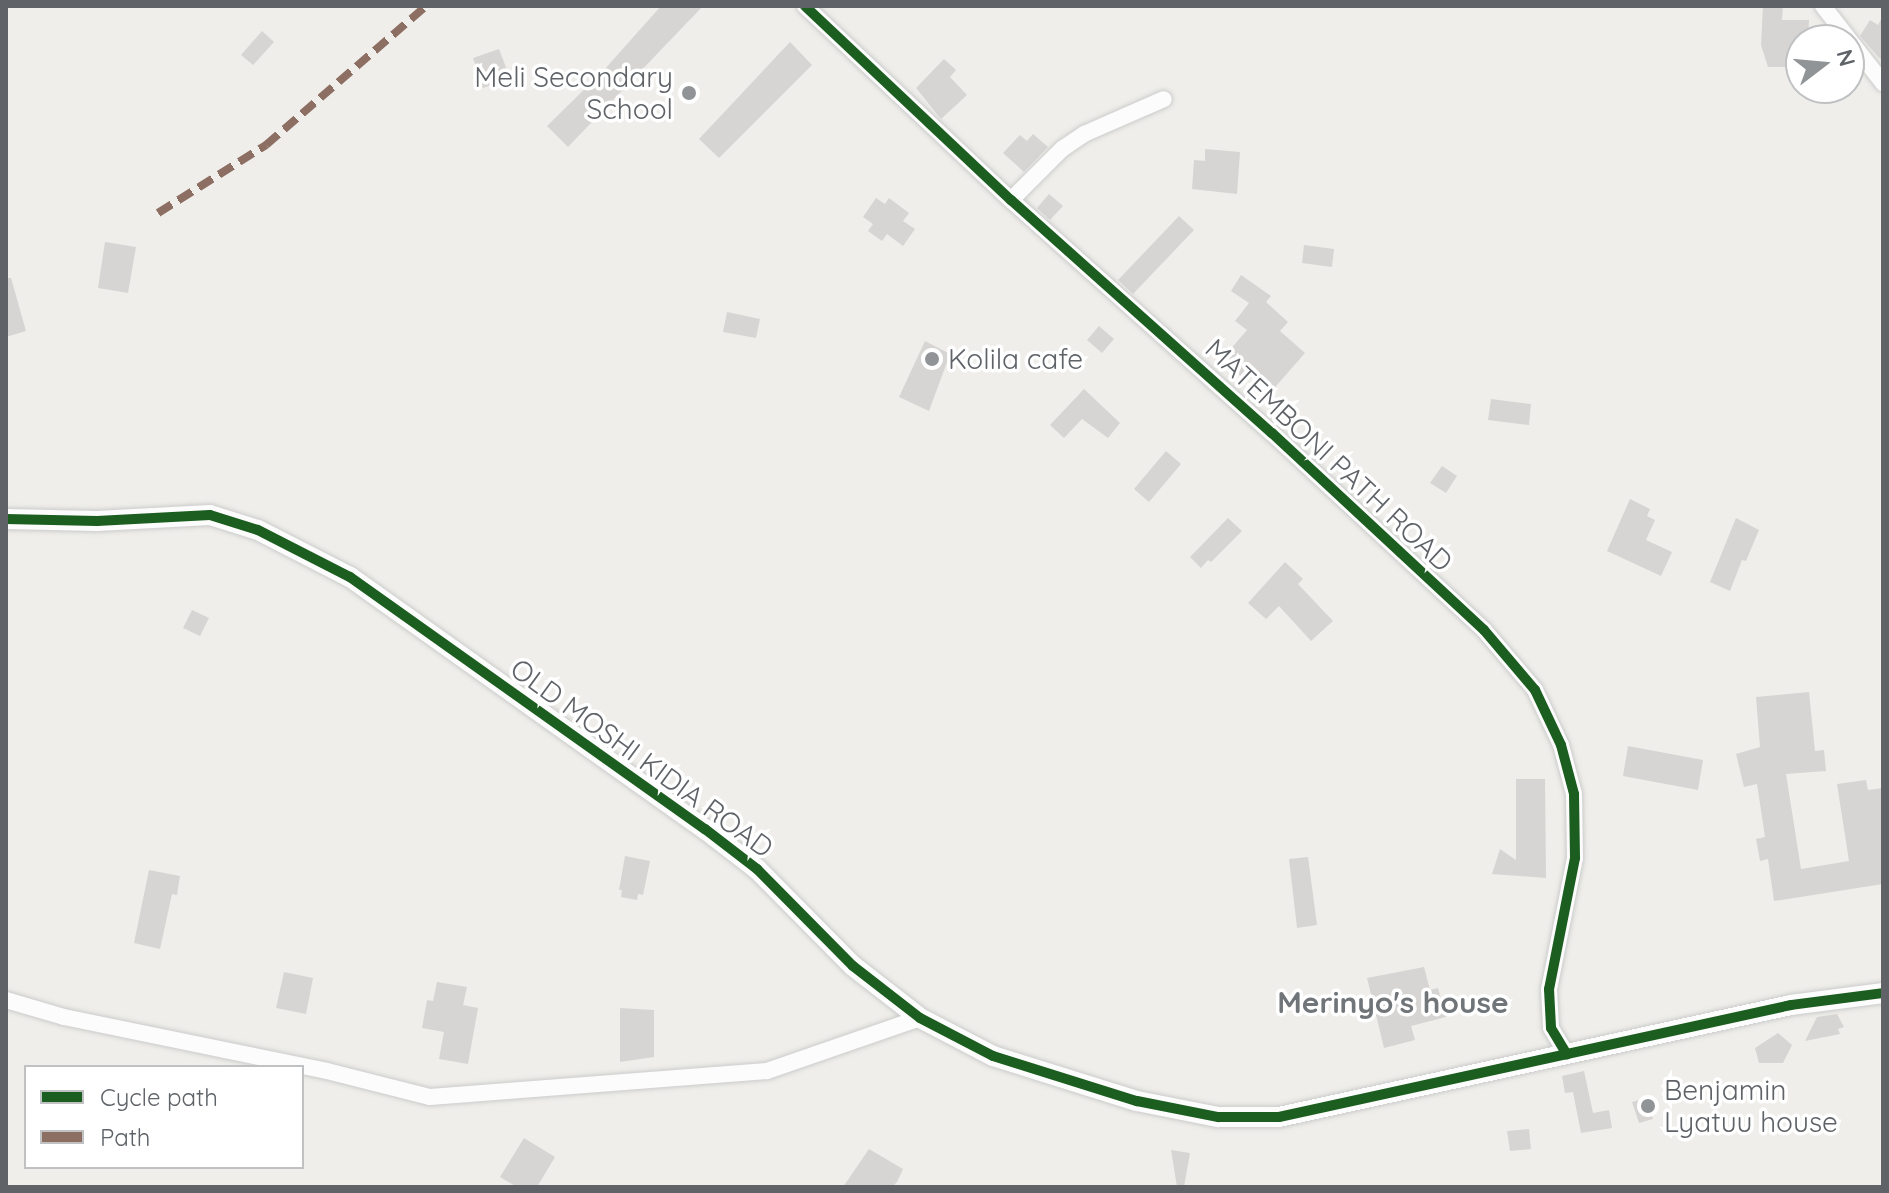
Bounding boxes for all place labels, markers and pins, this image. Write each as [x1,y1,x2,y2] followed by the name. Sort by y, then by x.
[474,60,673,126] place label: Meli Secondary School
[680,84,698,102] marker: Meli Secondary School
[948,342,1083,376] place label: Kolila cafe
[923,350,941,368] marker: Kolila cafe
[1664,1073,1838,1139] place label: Benjamin Lyatuu house
[1639,1097,1657,1115] marker: Benjamin Lyatuu house

